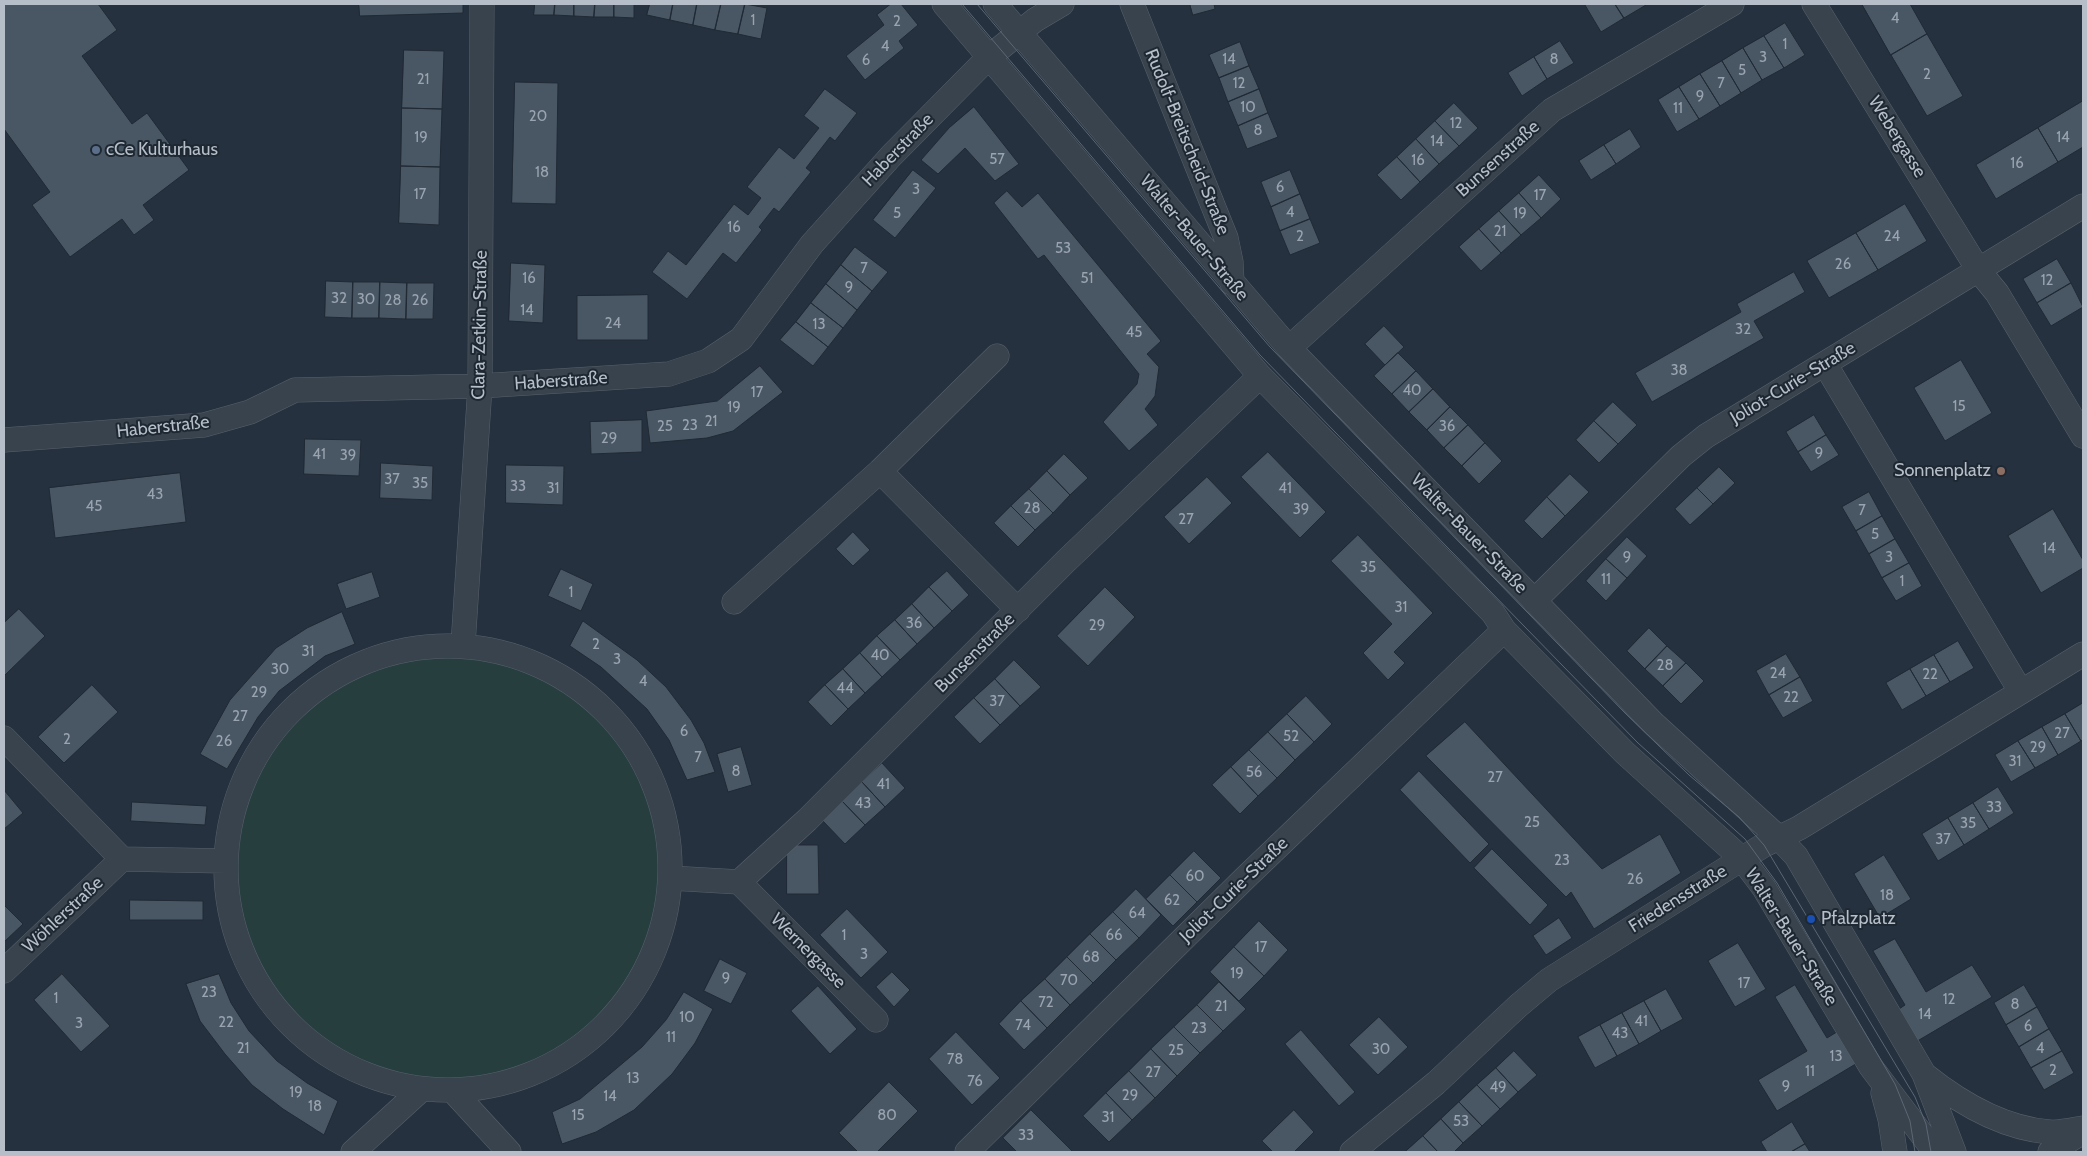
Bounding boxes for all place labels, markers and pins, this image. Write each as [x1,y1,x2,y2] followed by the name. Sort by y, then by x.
[106,139,218,161] place label: cCe Kulturhaus
[90,144,102,156] marker: cCe Kulturhaus
[1894,460,1991,482] place label: Sonnenplatz
[1995,465,2007,477] marker: Sonnenplatz
[1821,908,1896,930] place label: Pfalzplatz
[1805,913,1817,925] marker: Pfalzplatz

